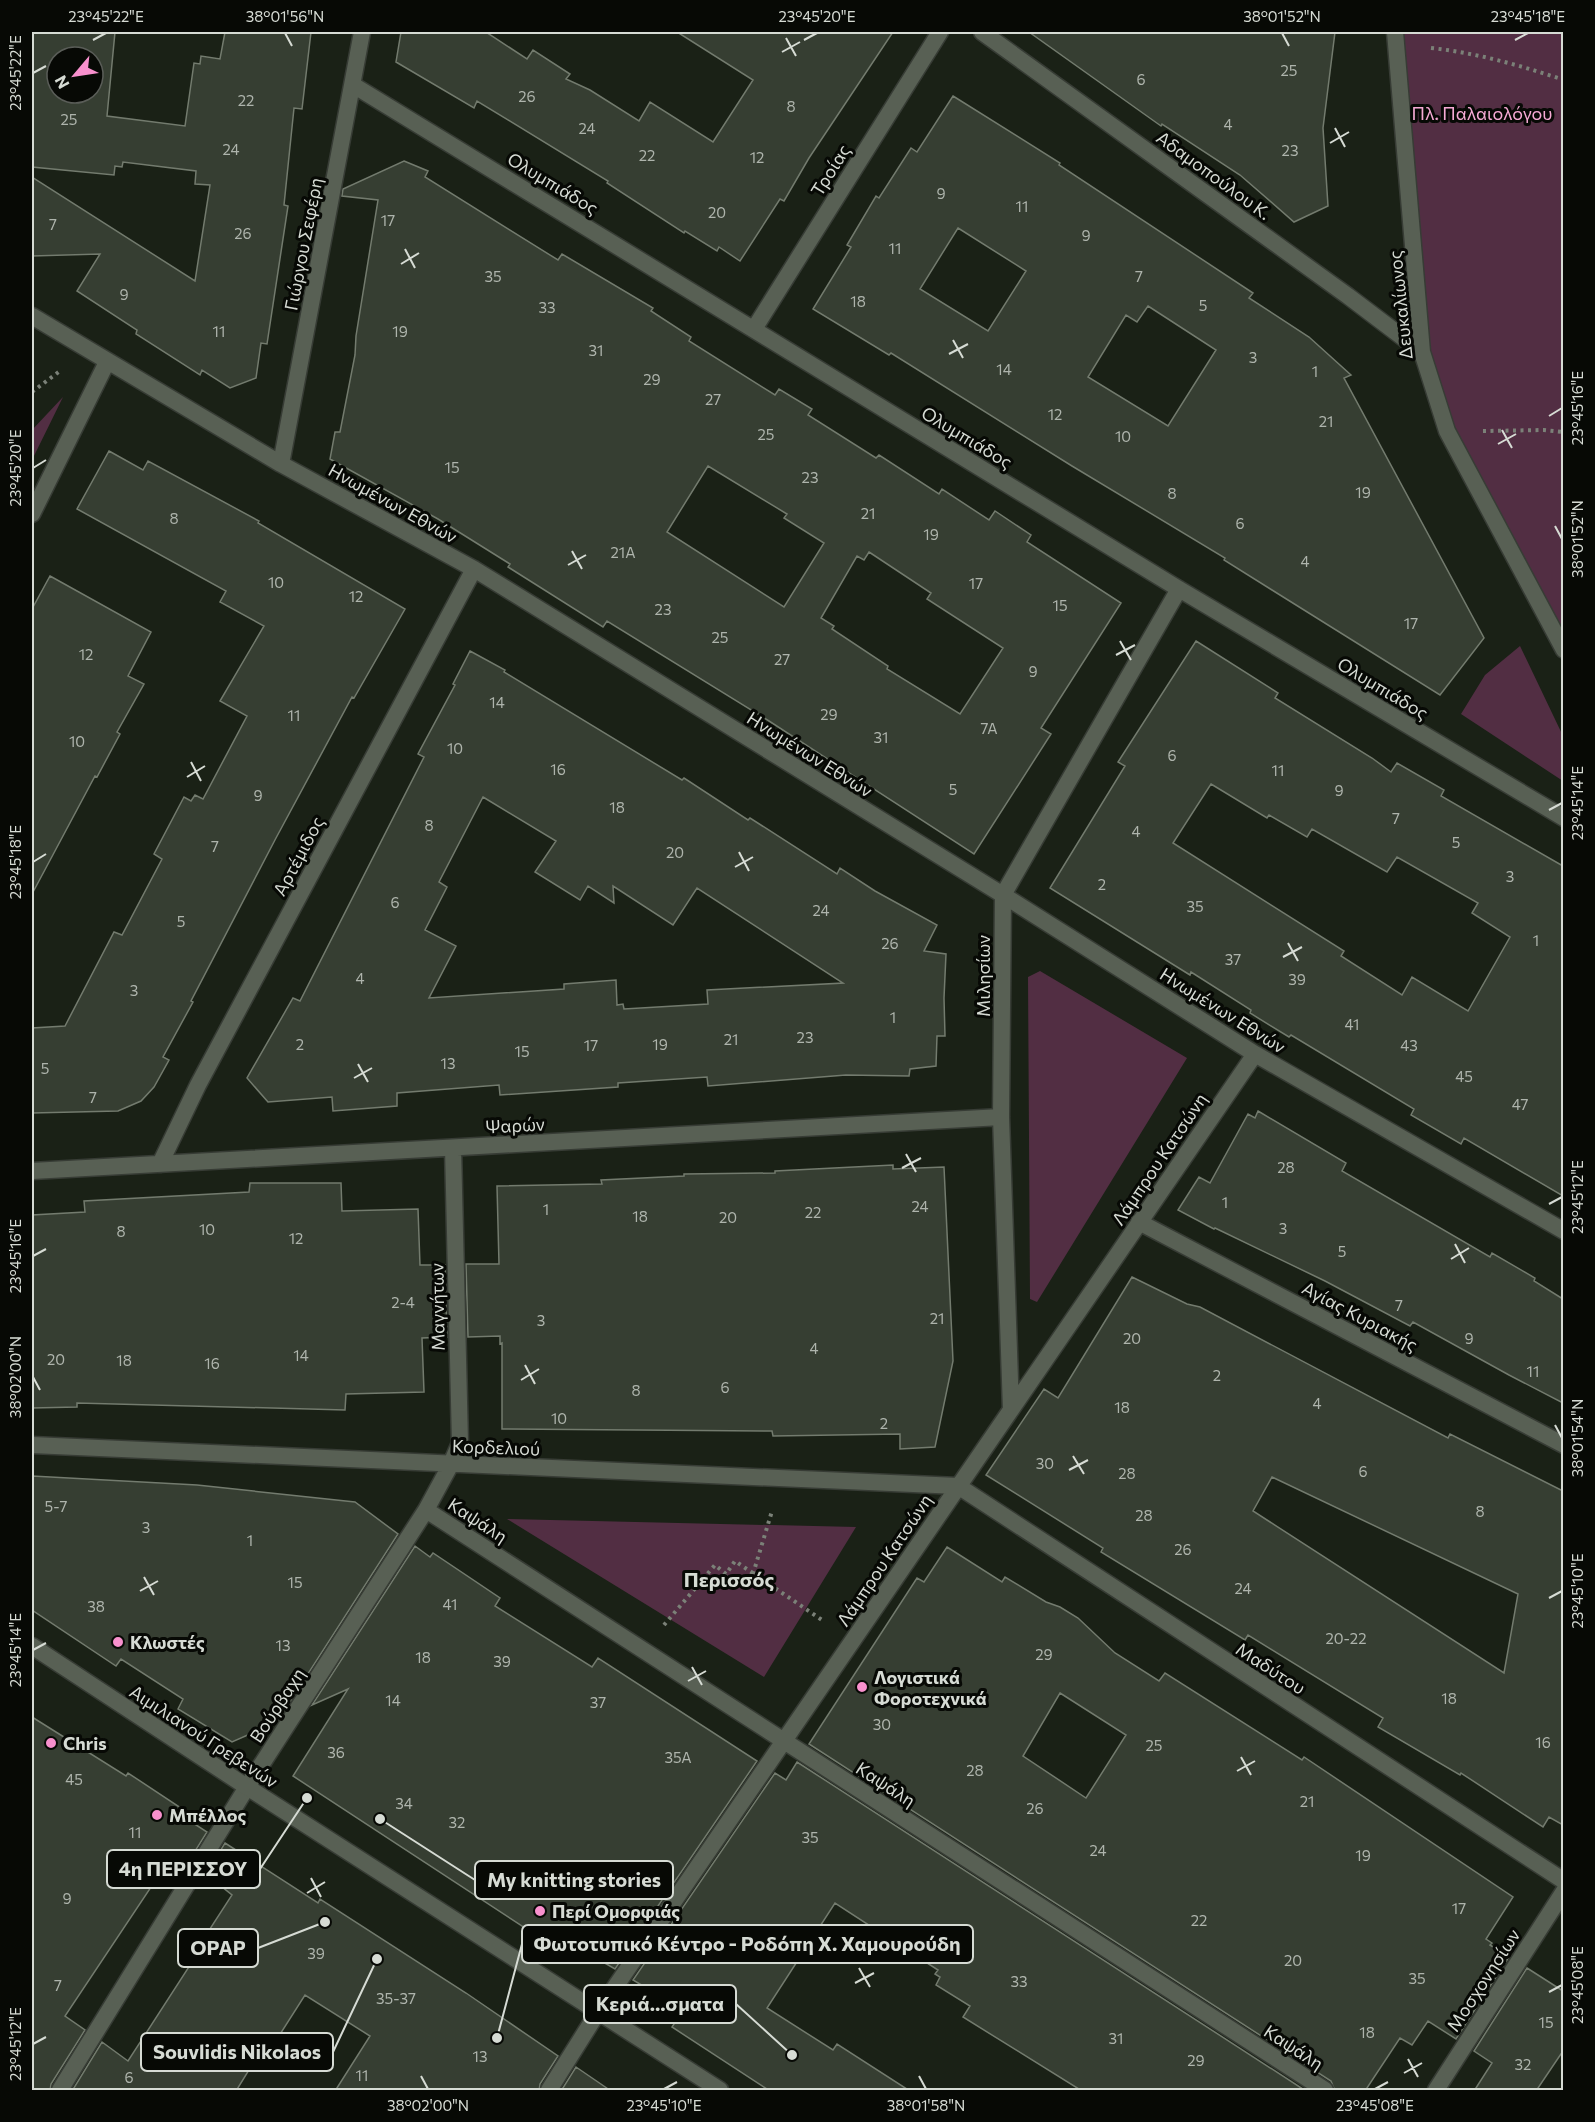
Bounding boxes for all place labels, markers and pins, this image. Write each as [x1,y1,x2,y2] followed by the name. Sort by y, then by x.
[130,1631,205,1653] place label: Κλωστές
[111,1635,125,1649] marker: Κλωστές
[874,1666,987,1709] place label: Λογιστικά Φοροτεχνικά
[855,1680,869,1694] marker: Λογιστικά Φοροτεχνικά
[63,1732,107,1754] place label: Chris
[44,1736,58,1750] marker: Chris
[169,1804,246,1826] place label: Μπέλλος
[150,1808,164,1822] marker: Μπέλλος
[107,1850,260,1888] callout: 4η ΠΕΡΙΣΣΟΥ
[475,1861,673,1899] callout: My knitting stories
[552,1900,680,1922] place label: Περί Ομορφιάς
[533,1904,547,1918] marker: Περί Ομορφιάς
[522,1925,973,1963] callout: Φωτοτυπικό Κέντρο - Ροδόπη Χ. Χαμουρούδη
[178,1929,258,1967] callout: OPAP
[584,1985,736,2023] callout: Κεριά...σματα
[141,2033,333,2071] callout: Souvlidis Nikolaos

